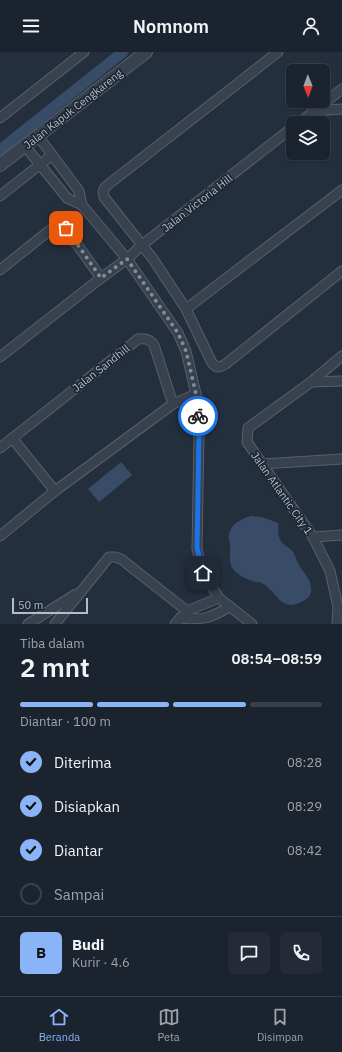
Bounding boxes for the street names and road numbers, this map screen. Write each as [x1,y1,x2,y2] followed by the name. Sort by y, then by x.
[21,66,125,152] street label: Jalan Kapuk Cengkareng
[159,171,235,235] street label: Jalan Victoria Hill
[69,341,133,395] street label: Jalan Sandhill
[248,449,316,537] street label: Jalan Atlantic City 1

